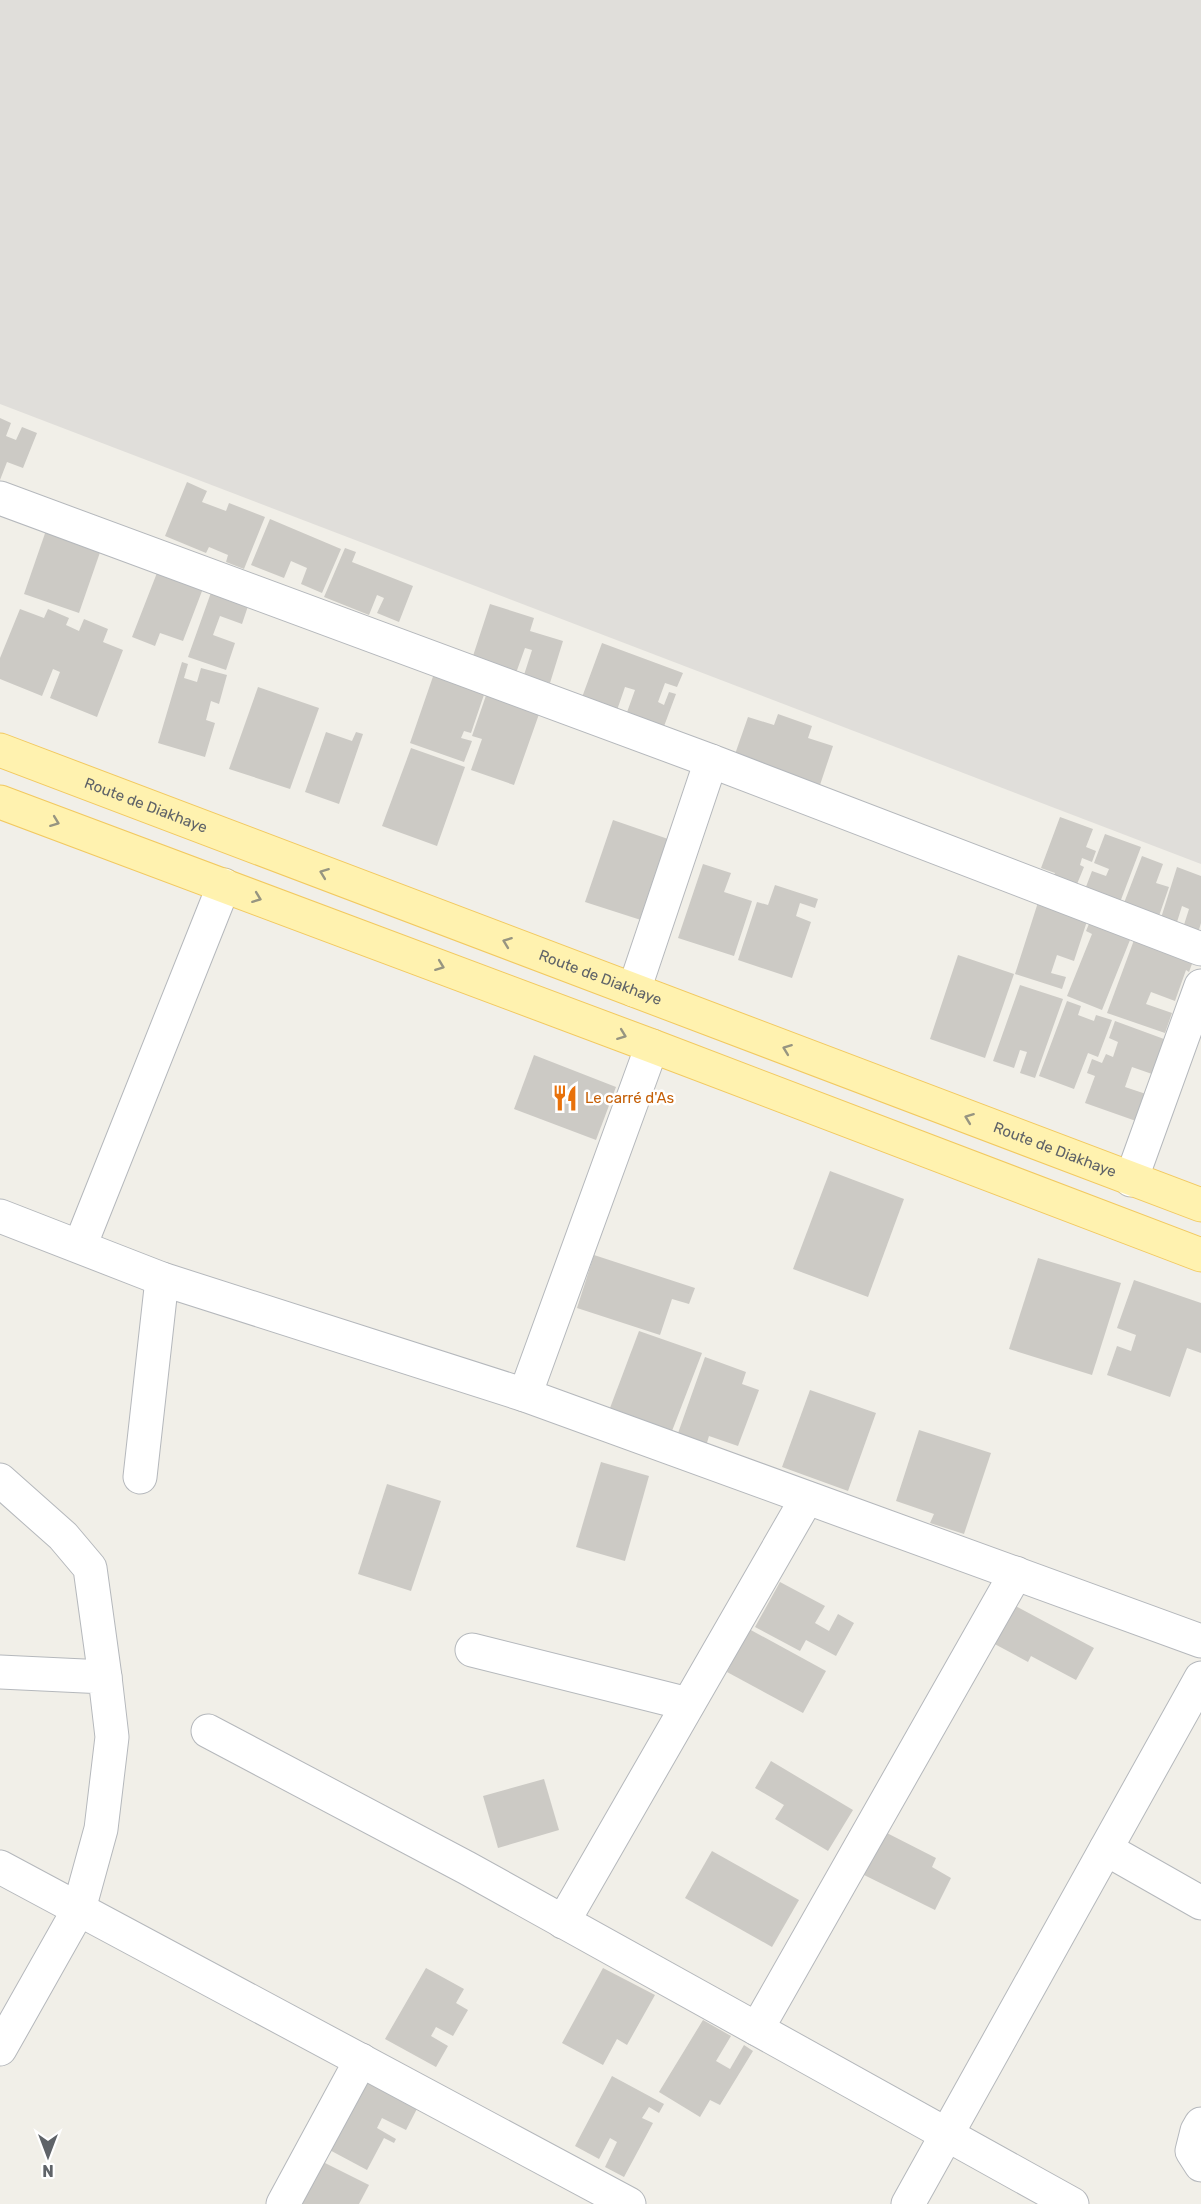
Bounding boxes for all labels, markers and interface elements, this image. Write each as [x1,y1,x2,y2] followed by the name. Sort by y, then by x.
[82,774,210,837] street label: Route de Diakhaye
[49,815,60,827] one-way arrow
[320,868,331,880] one-way arrow
[251,890,262,903] one-way arrow
[502,937,513,949] one-way arrow
[536,946,664,1009] street label: Route de Diakhaye
[434,959,445,972] one-way arrow
[616,1027,627,1040] one-way arrow
[782,1044,793,1056] one-way arrow
[550,1083,580,1113] restaurant icon: Le carré d'As
[585,1089,674,1107] place label: Le carré d'As
[964,1113,975,1126] one-way arrow
[991,1118,1119,1181] street label: Route de Diakhaye
[18,2126,78,2186] north arrow
[42,2161,54,2180] text: N

